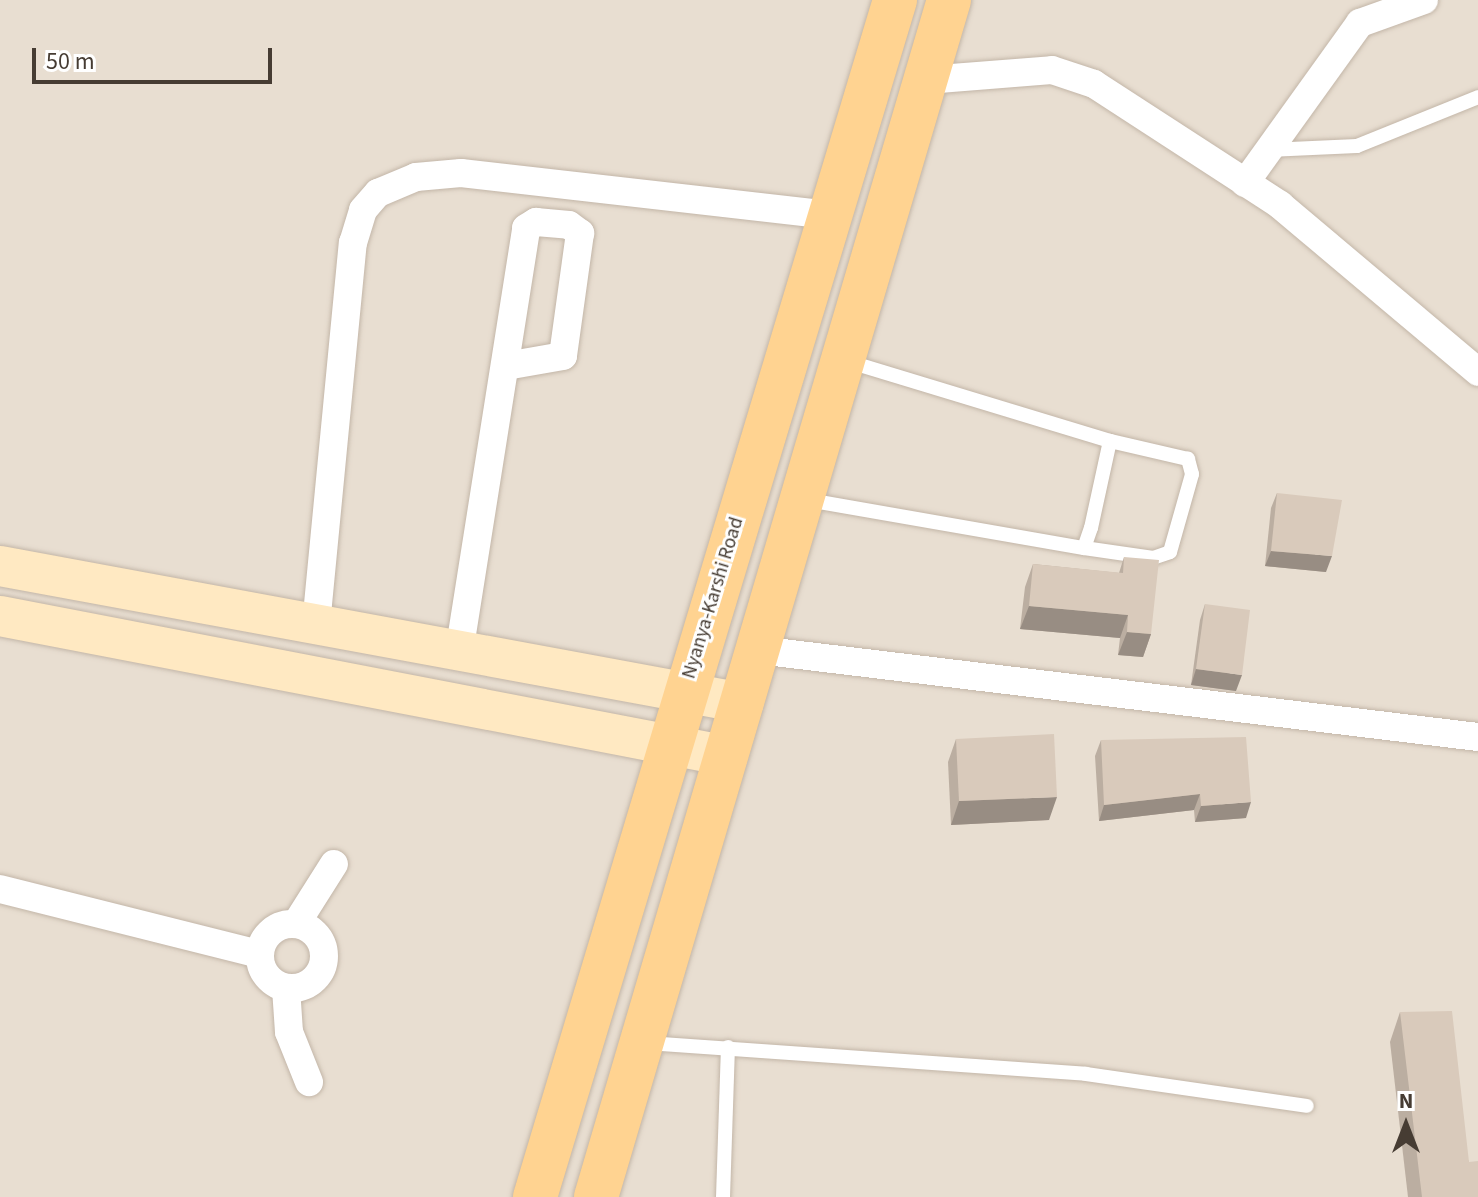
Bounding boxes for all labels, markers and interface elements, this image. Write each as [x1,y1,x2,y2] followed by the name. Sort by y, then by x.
[36,32,276,82] scale bar
[46,44,95,79] text: 50 m
[677,514,749,682] street label: Nyanya-Karshi Road
[1366,1085,1446,1165] north arrow
[1399,1085,1413,1117] text: N

